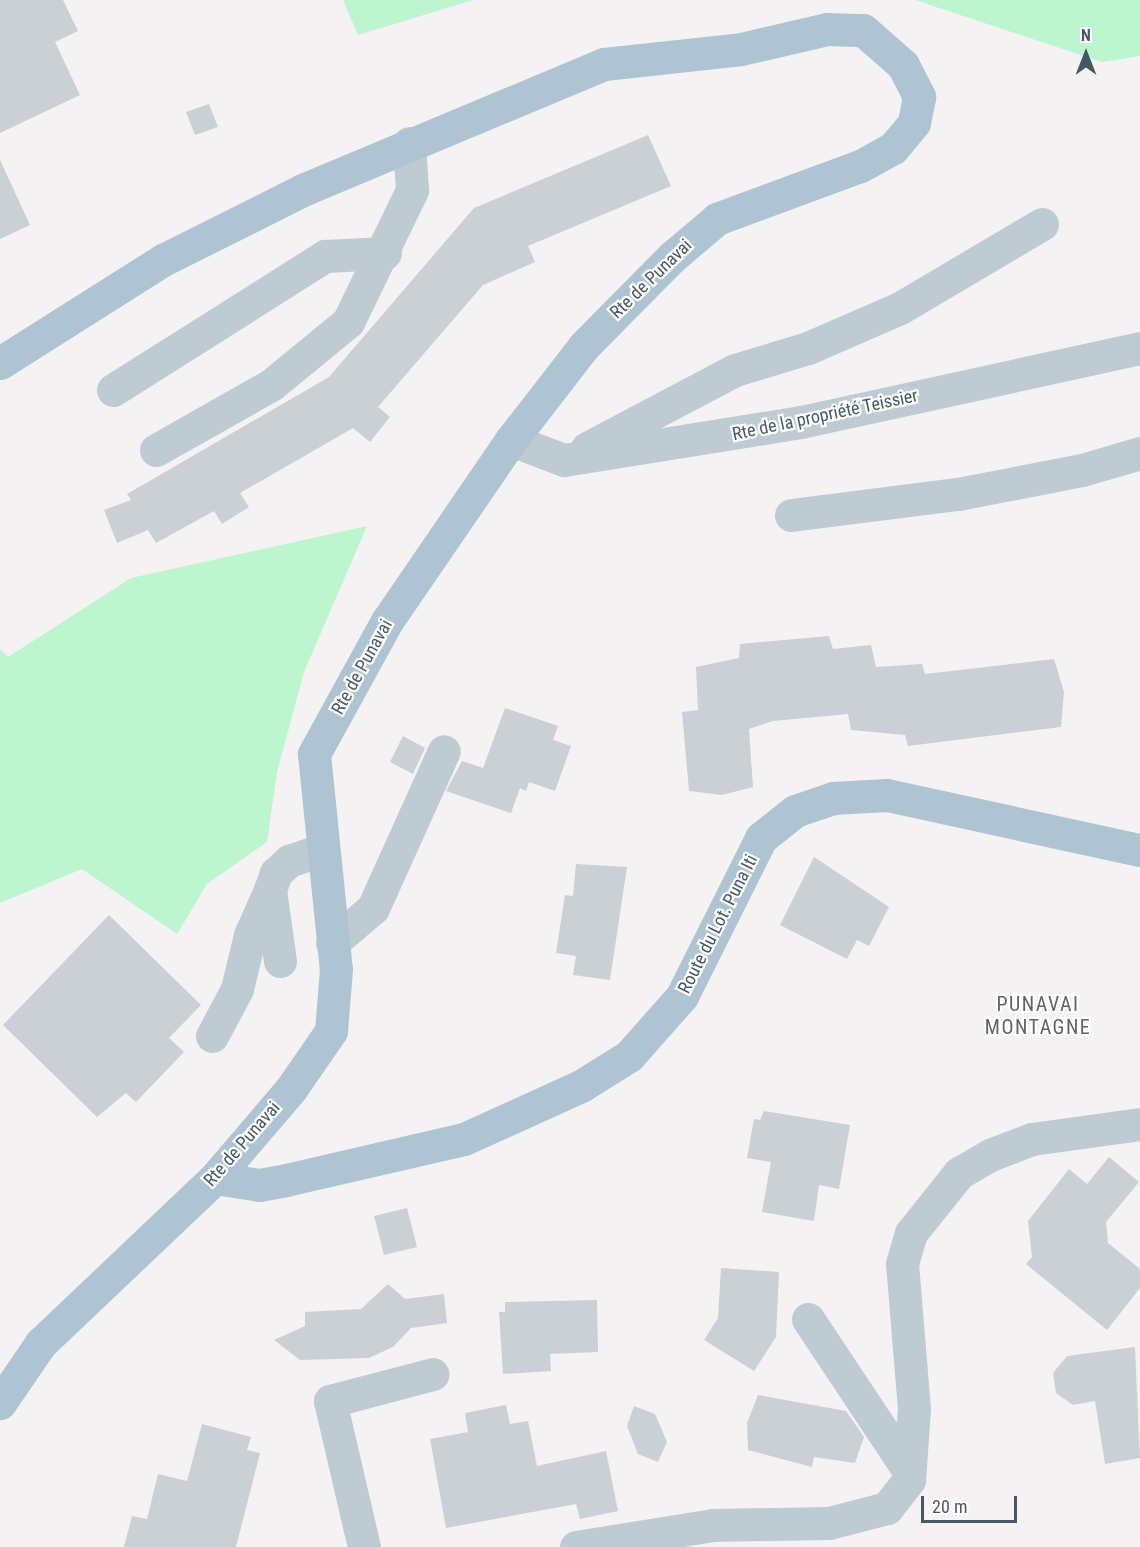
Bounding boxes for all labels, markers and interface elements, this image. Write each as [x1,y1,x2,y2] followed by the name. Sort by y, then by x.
[1056,24,1116,84] north arrow
[1081,26,1091,45] text: N
[606,235,696,323] street label: Rte de Punavai
[730,385,920,445] street label: Rte de la propriété Teissier
[327,616,397,718] street label: Rte de Punavai
[674,851,762,997] street label: Route du Lot. Puna Iti
[985,992,1091,1039] district label: PUNAVAI MONTAGNE
[199,1097,285,1191] street label: Rte de Punavai
[924,1484,1020,1522] scale bar
[932,1496,967,1517] text: 20 m

